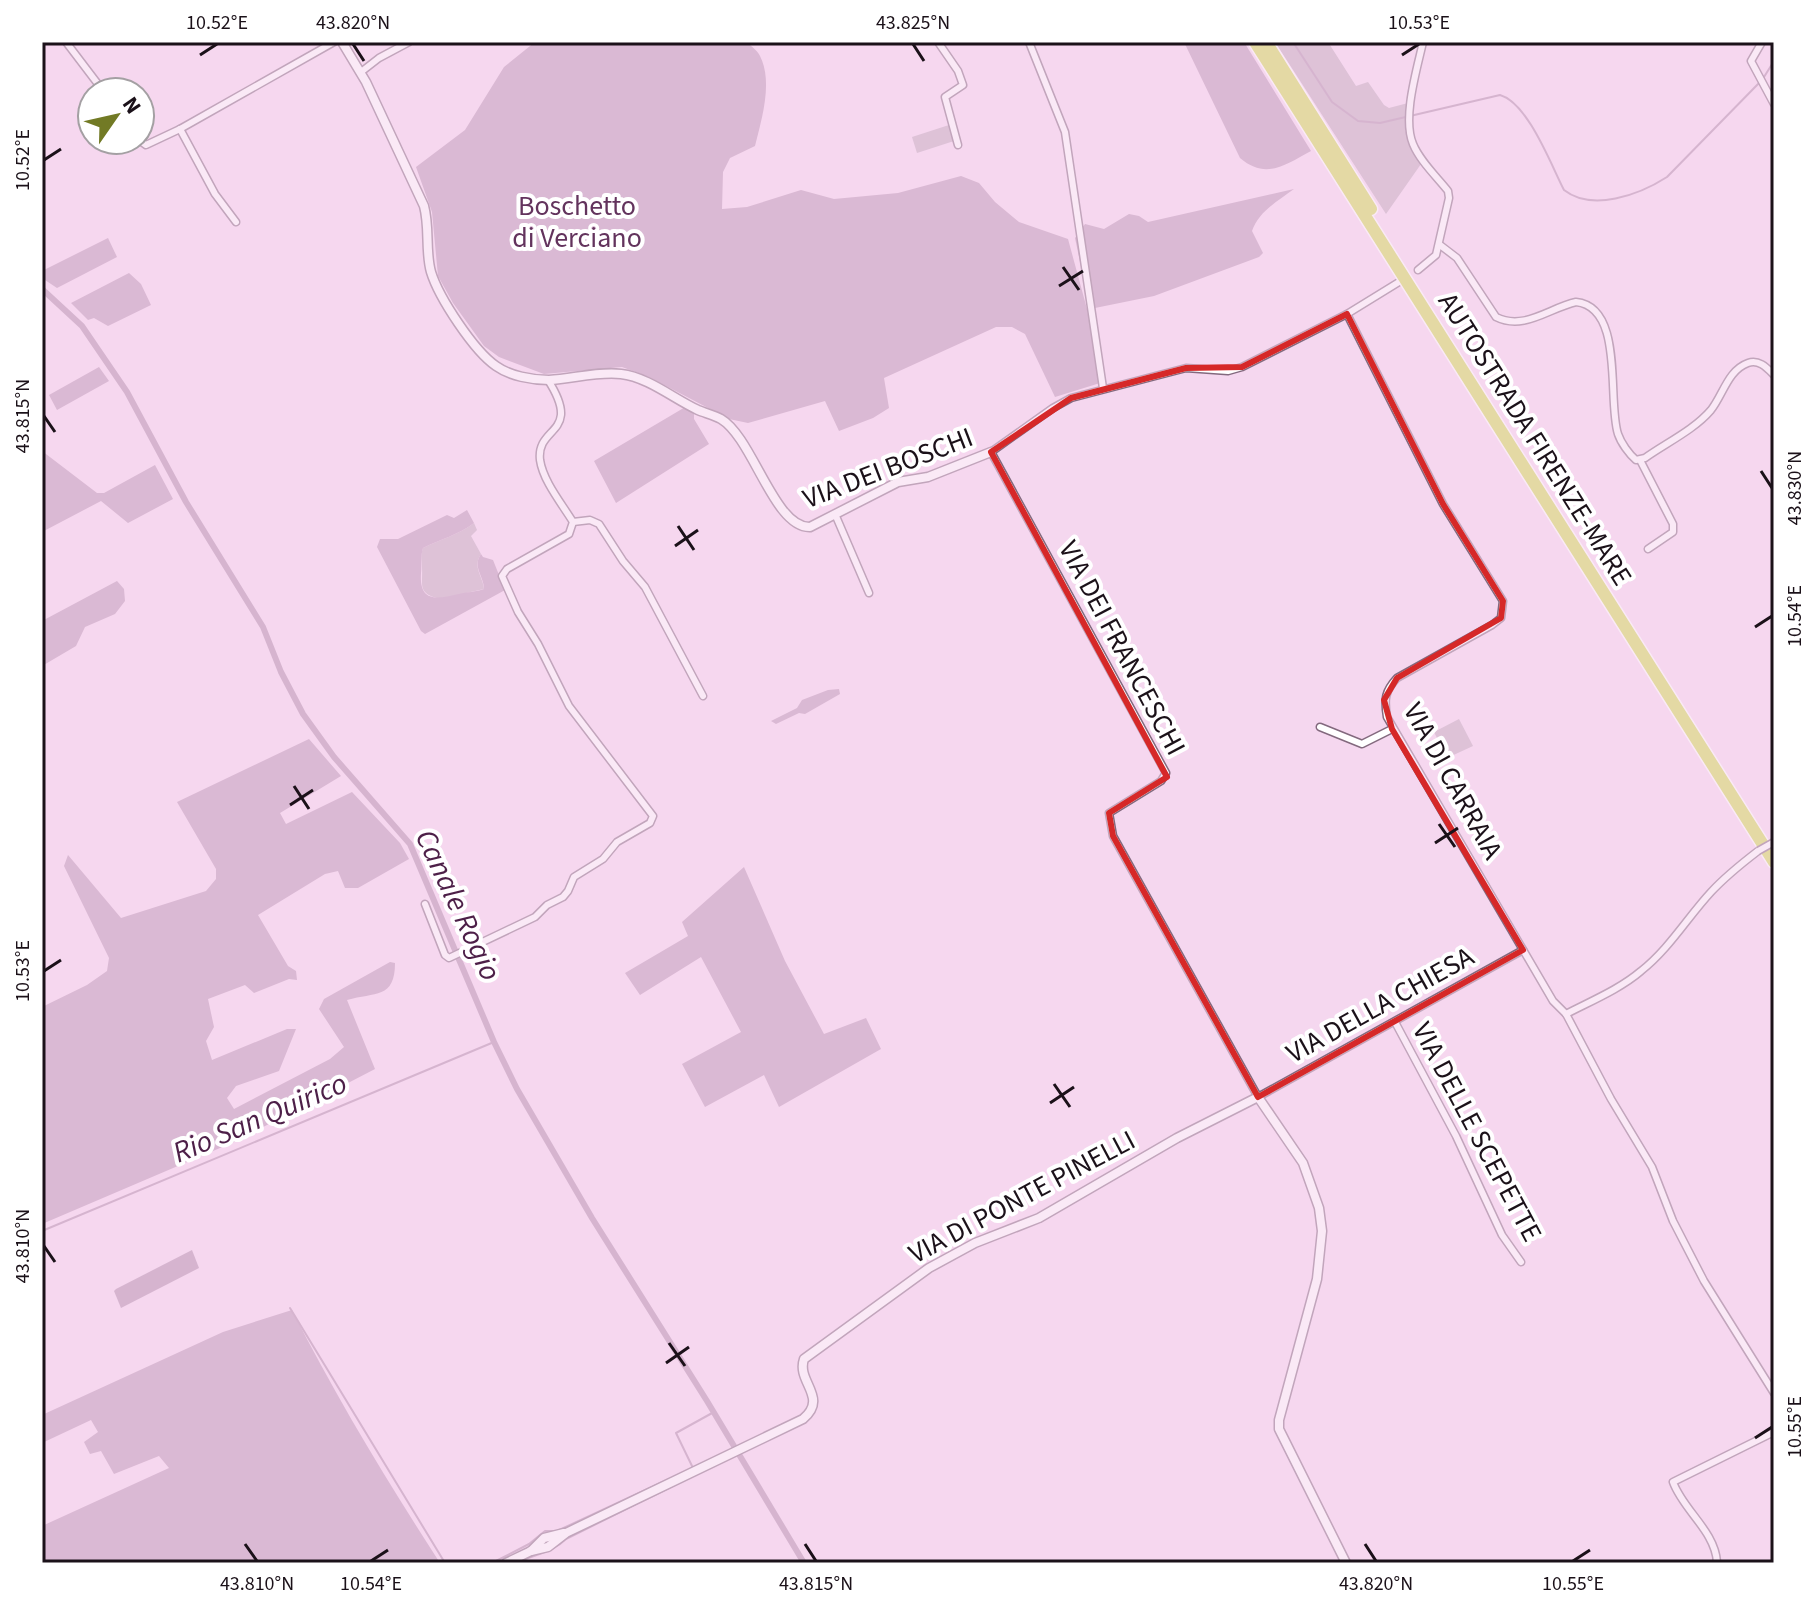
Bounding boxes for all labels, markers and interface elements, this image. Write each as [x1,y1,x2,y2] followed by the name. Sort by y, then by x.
[186,9,248,37] text: 10.52°E
[316,9,390,37] text: 43.820°N
[876,9,950,37] text: 43.825°N
[1388,9,1450,37] text: 10.53°E
[76,76,156,156] north arrow
[114,90,149,120] text: N
[9,129,37,191] text: 10.52°E
[512,186,642,258] park label: Boschetto di Verciano
[1428,285,1642,593] street label: AUTOSTRADA FIRENZE-MARE
[9,379,37,453] text: 43.815°N
[797,417,979,519] street label: VIA DEI BOSCHI
[1781,451,1809,525] text: 43.830°N
[1049,534,1195,762] street label: VIA DEI FRANCESCHI
[1781,585,1809,647] text: 10.54°E
[1393,695,1513,867] street label: VIA DI CARRAIA
[404,822,512,988] water label: Canale Rogio
[1279,936,1482,1073] street label: VIA DELLA CHIESA
[9,940,37,1002] text: 10.53°E
[1402,1015,1552,1249] street label: VIA DELLE SCEPETTE
[166,1062,354,1174] water label: Rio San Quirico
[902,1120,1142,1274] street label: VIA DI PONTE PINELLI
[9,1209,37,1283] text: 43.810°N
[1781,1396,1809,1458] text: 10.55°E
[220,1570,294,1598] text: 43.810°N
[340,1570,402,1598] text: 10.54°E
[779,1570,853,1598] text: 43.815°N
[1339,1570,1413,1598] text: 43.820°N
[1542,1570,1604,1598] text: 10.55°E

